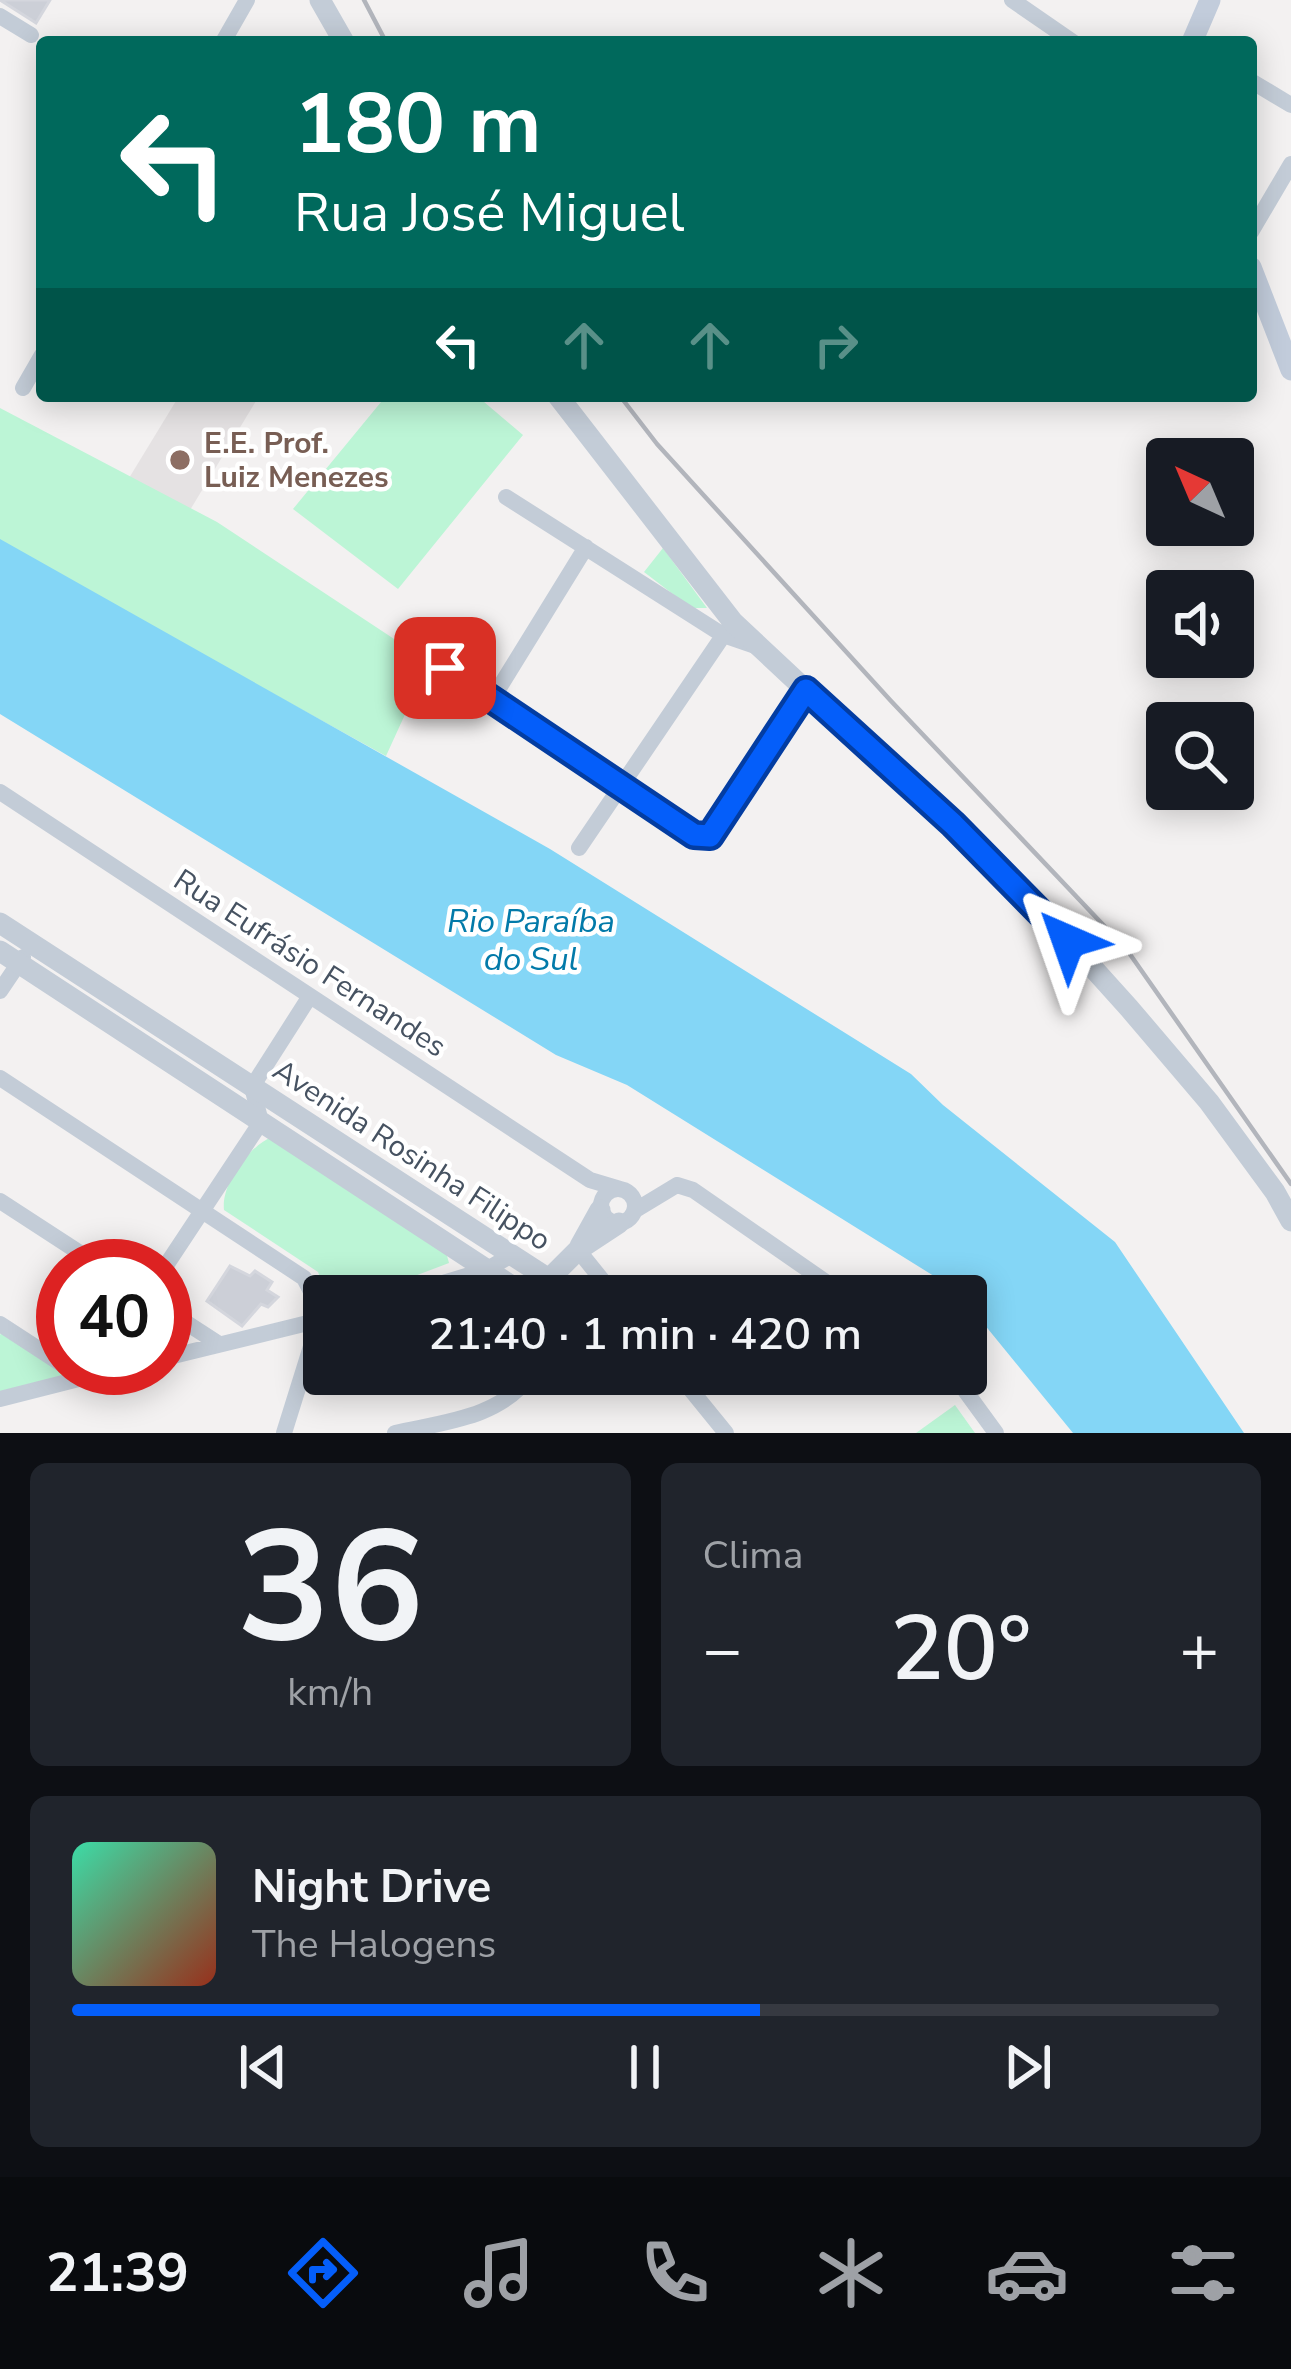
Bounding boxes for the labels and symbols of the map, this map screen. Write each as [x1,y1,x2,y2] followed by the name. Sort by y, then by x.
[204,423,389,498] place label: E.E. Prof. Luiz Menezes
[1146,438,1254,546] north arrow
[167,447,193,473] marker: E.E. Prof. Luiz Menezes
[394,617,496,719] pin
[165,860,454,1067] street label: Rua Eufrásio Fernandes
[1005,878,1131,1004] position arrow
[447,899,615,982] water label: Rio Paraíba do Sul
[265,1050,559,1261] street label: Avenida Rosinha Filippo
[36,1239,192,1395] speed limit sign: 40

